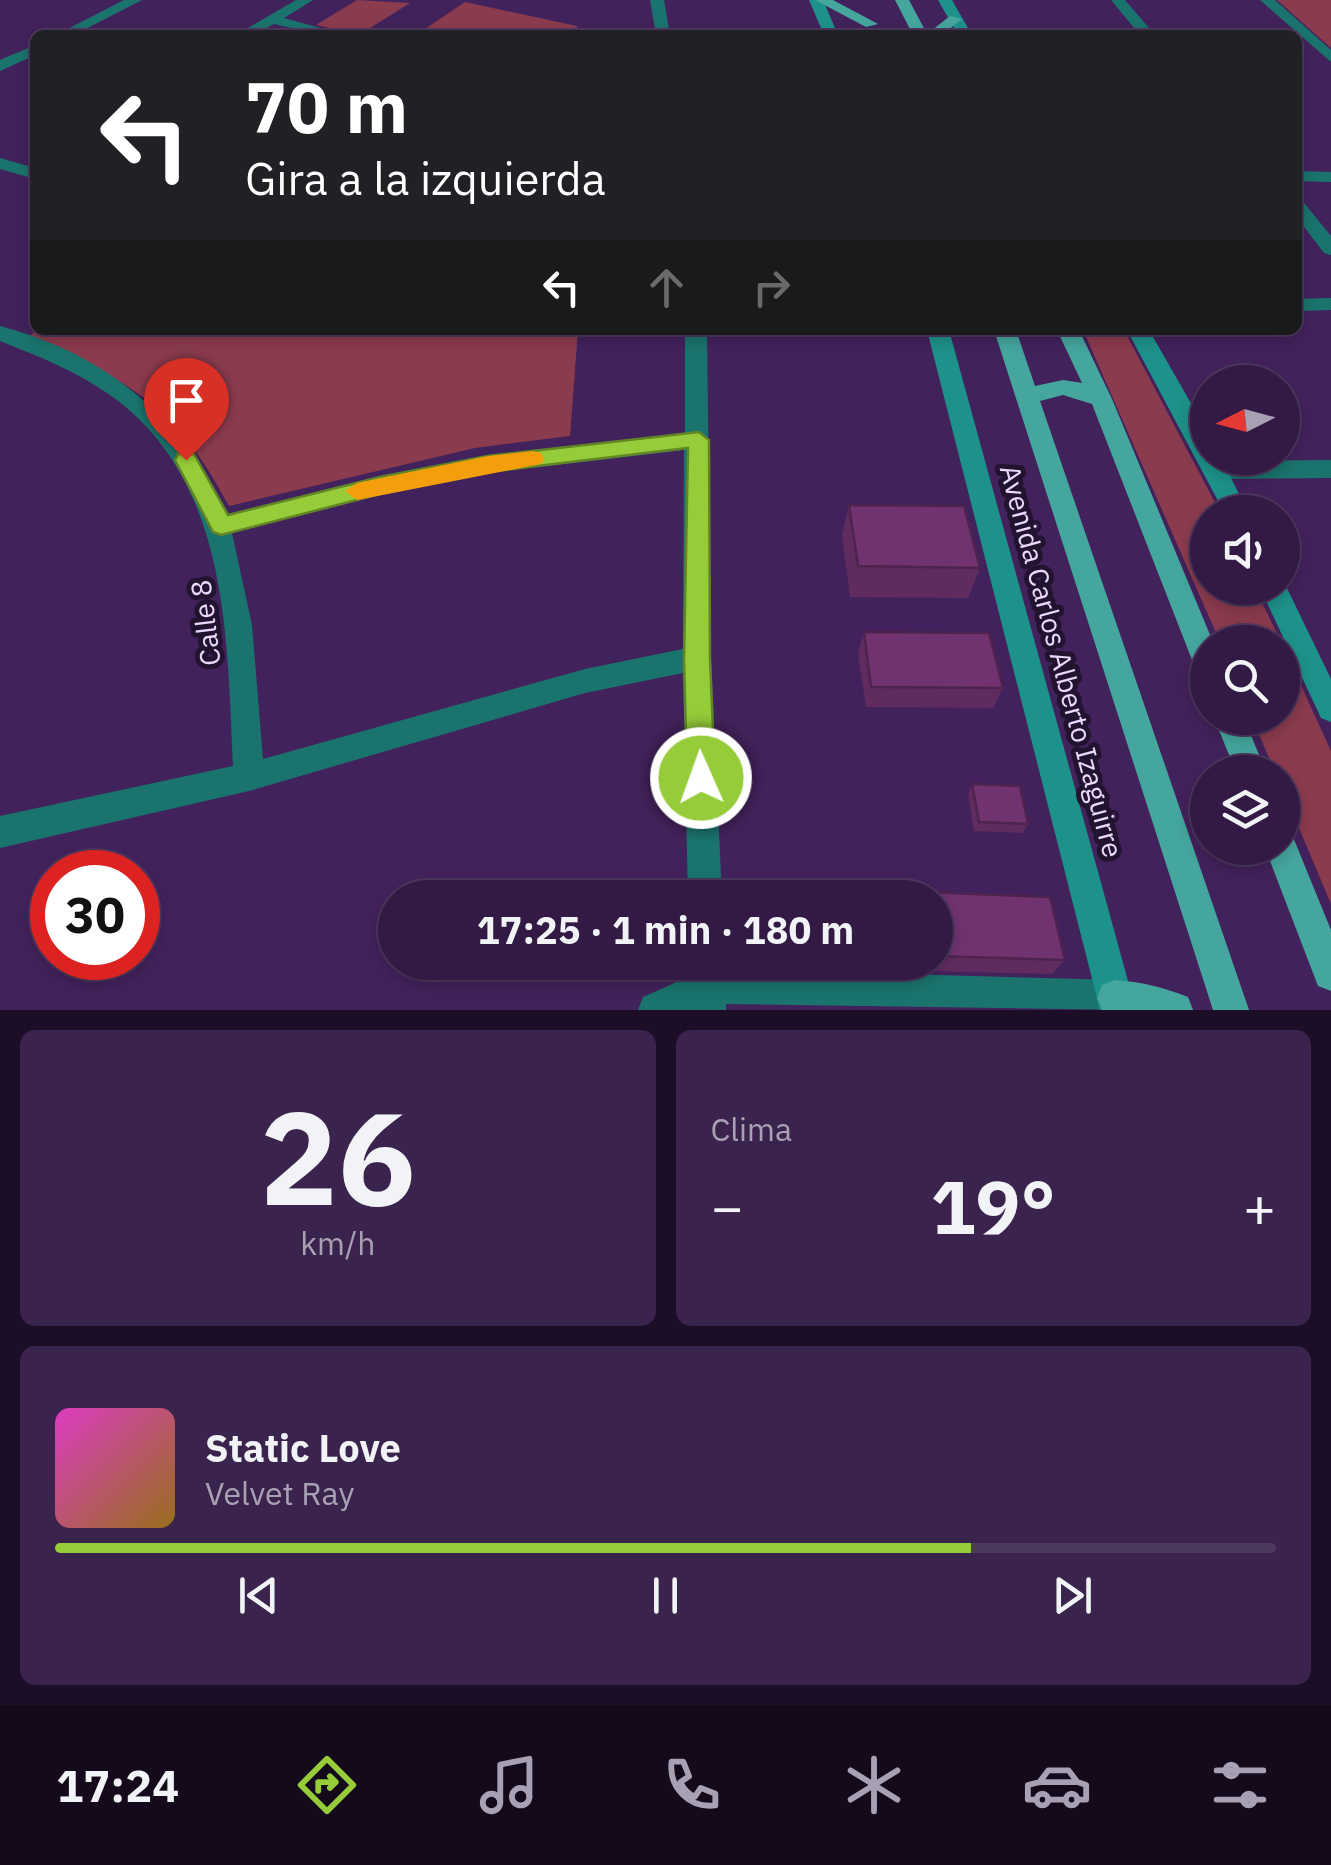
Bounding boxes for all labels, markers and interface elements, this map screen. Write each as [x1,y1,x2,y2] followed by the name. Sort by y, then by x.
[245,61,408,152] text: 70 m
[80,70,210,200] icon: left
[245,149,606,207] text: Gira a la izquierda
[534,260,589,315] icon: left
[639,260,694,315] icon: ahead
[744,260,799,315] icon: right
[144,358,229,461] pin
[1190,365,1300,475] north arrow
[1190,365,1300,865] map controls
[159,373,214,428] icon: arrive
[992,460,1132,862] street label: Avenida Carlos Alberto Izaguirre
[1190,495,1300,605] button: sound
[181,578,229,668] street label: Calle 8
[1190,625,1300,735] button: search
[649,726,753,830] position arrow
[1190,755,1300,865] button: layers
[30,850,160,980] speed limit sign: 30
[477,905,854,954] text: 17:25 · 1 min · 180 m
[260,1072,416,1241] text: 26
[711,1108,792,1150] text: Clima
[931,1157,1056,1255] text: 19°
[711,1171,744,1242] text: −
[1243,1171,1276,1242] text: +
[300,1222,375,1264] text: km/h
[205,1423,401,1472] text: Static Love
[205,1472,354,1514] text: Velvet Ray
[231,1568,286,1623] icon: previous
[638,1568,693,1623] icon: pause
[1045,1568,1100,1623] icon: next
[292,1750,362,1820] icon: directions
[474,1750,544,1820] icon: music
[657,1750,727,1820] icon: phone
[839,1750,909,1820] icon: climate
[1022,1750,1092,1820] icon: car
[1205,1750,1275,1820] icon: filters
[56,1756,179,1814] text: 17:24

